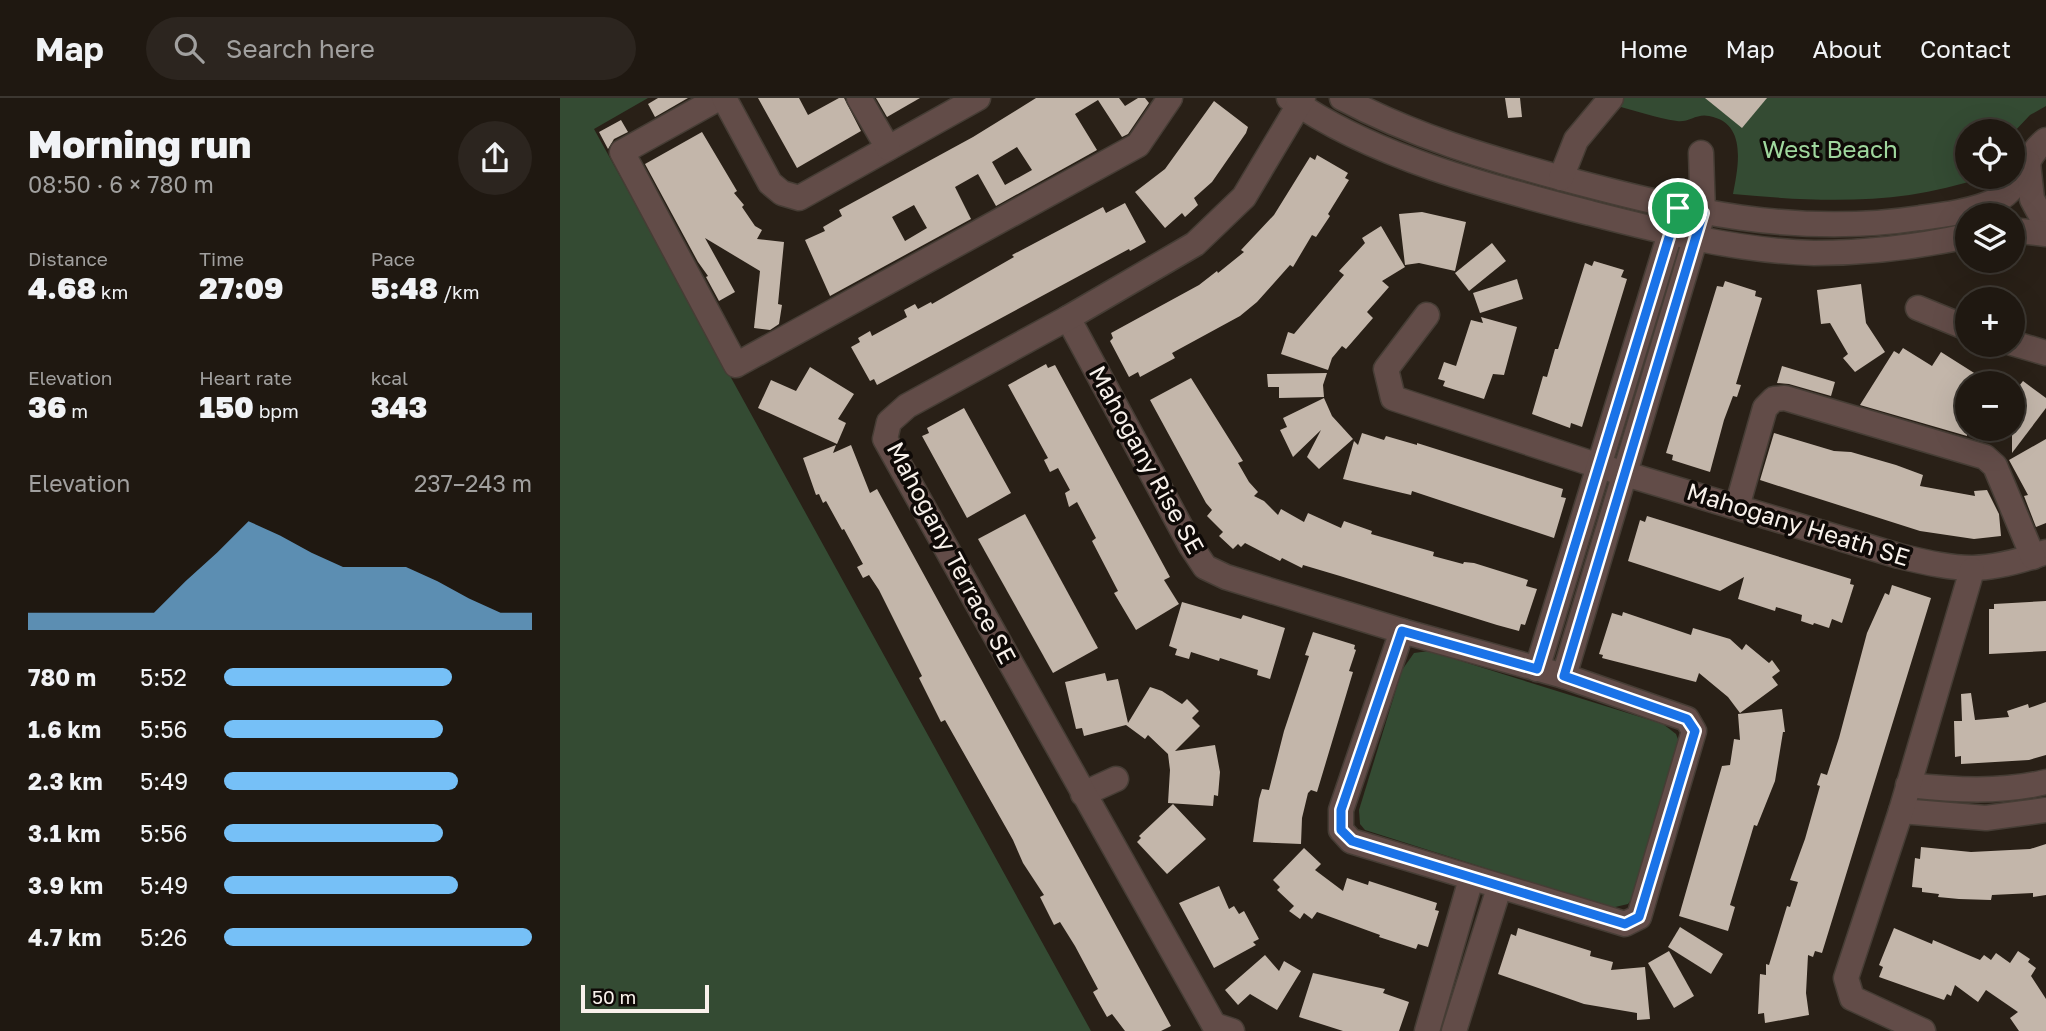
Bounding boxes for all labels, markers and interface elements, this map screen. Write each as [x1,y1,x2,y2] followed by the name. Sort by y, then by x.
[146,17,636,80] search box
[35,29,104,68] text: Map
[170,29,208,67] icon: search
[226,33,375,64] text: Search here
[1620,34,1688,63] text: Home
[1726,34,1775,63] text: Map
[1813,34,1882,63] text: About
[1920,34,2011,63] text: Contact
[1955,119,2025,441] map controls
[1955,119,2025,189] button: locate
[28,121,251,166] text: Morning run
[458,121,532,195] button: share
[1762,134,1898,163] park label: West Beach
[28,170,214,198] text: 08:50 · 6 × 780 m
[1648,178,1708,238] pin
[1659,189,1697,227] icon: arrive
[1955,203,2025,273] button: layers
[28,247,108,270] text: Distance
[199,247,244,270] text: Time
[371,247,415,270] text: Pace
[28,270,96,306] text: 4.68
[199,270,284,306] text: 27:09
[371,270,438,306] text: 5:48
[96,280,128,303] text: km
[438,280,480,303] text: /km
[1955,287,2025,357] button: +
[1084,360,1211,558] street label: Mahogany Rise SE
[28,366,113,389] text: Elevation
[199,366,292,389] text: Heart rate
[371,366,408,389] text: kcal
[1955,371,2025,441] button: −
[28,389,66,425] text: 36
[199,389,254,425] text: 150
[371,389,428,425] text: 343
[66,399,88,422] text: m
[254,399,299,422] text: bpm
[882,436,1023,668] street label: Mahogany Terrace SE
[28,469,130,497] text: Elevation
[414,469,532,497] text: 237–243 m
[1684,476,1913,571] street label: Mahogany Heath SE
[28,663,96,691] text: 780 m
[140,663,187,691] text: 5:52
[28,715,101,743] text: 1.6 km
[140,715,188,743] text: 5:56
[28,767,103,795] text: 2.3 km
[140,767,188,795] text: 5:49
[28,819,100,847] text: 3.1 km
[140,819,188,847] text: 5:56
[28,871,103,899] text: 3.9 km
[140,871,188,899] text: 5:49
[28,923,102,951] text: 4.7 km
[140,923,188,951] text: 5:26
[581,982,709,1014] scale bar
[592,985,636,1008] text: 50 m

